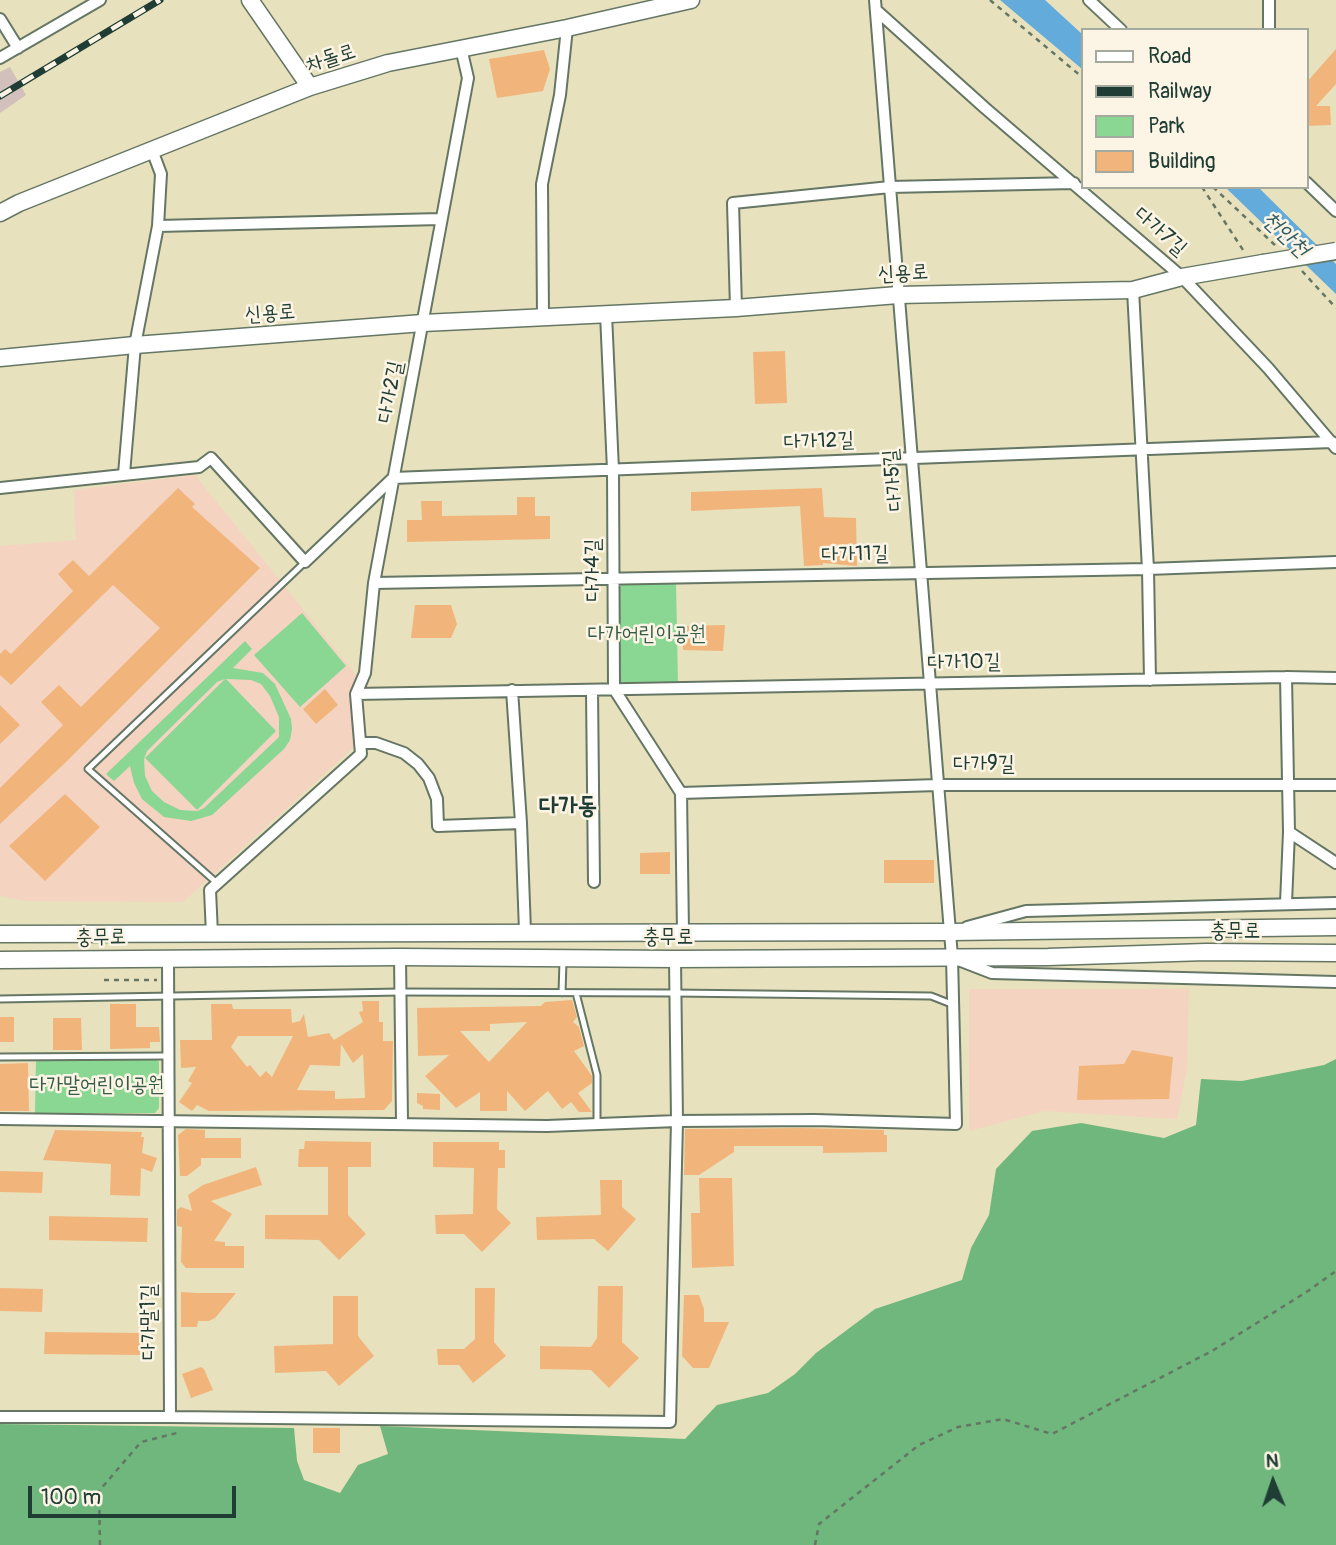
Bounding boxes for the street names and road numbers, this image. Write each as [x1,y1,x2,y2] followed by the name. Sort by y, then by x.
[303,39,359,79] street label: 차돌로
[1128,202,1192,262] street label: 다가7길
[877,260,929,288] street label: 신용로
[244,300,296,328] street label: 신용로
[373,359,409,425] street label: 다가2길
[783,428,855,456] street label: 다가12길
[879,448,909,512] street label: 다가5길
[581,539,607,601] street label: 다가4길
[821,542,889,568] street label: 다가11길
[927,650,1001,676] street label: 다가10길
[953,752,1015,778] street label: 다가9길
[1210,919,1260,945] street label: 충무로
[75,925,127,951] street label: 충무로
[643,925,693,951] street label: 충무로
[137,1284,163,1360] street label: 다가말1길

